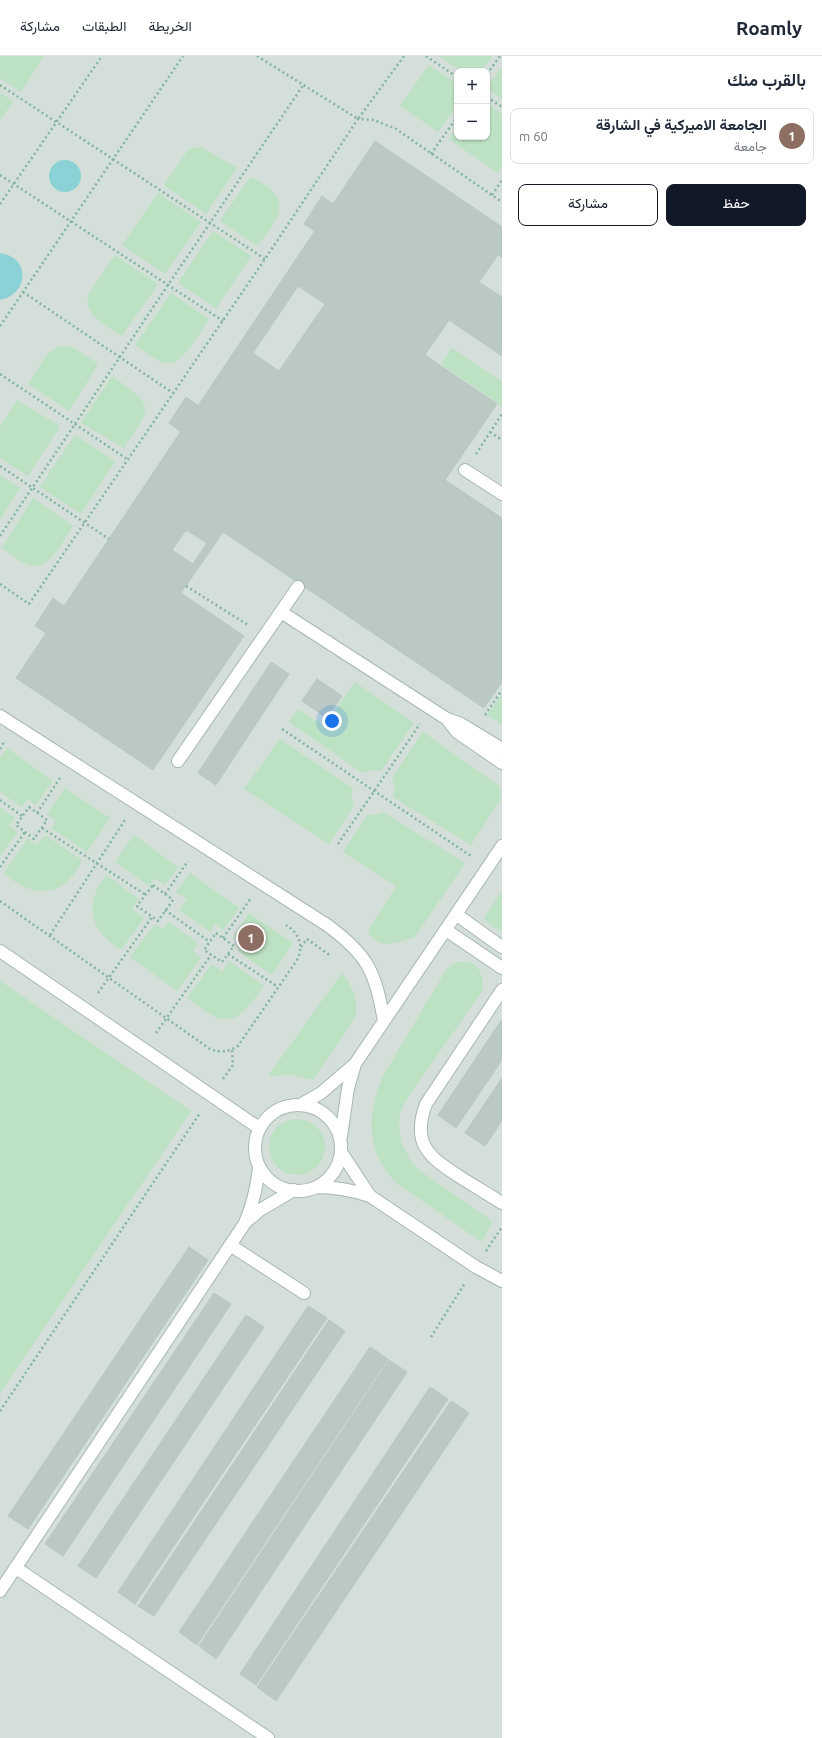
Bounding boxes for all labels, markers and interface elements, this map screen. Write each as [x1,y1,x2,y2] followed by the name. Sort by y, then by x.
[736,17,802,39] text: Roamly
[20,18,60,34] text: مشاركة
[82,18,126,34] text: الطبقات
[148,18,192,34] text: الخريطة
[454,68,490,140] map controls
[454,68,490,104] button: +
[727,70,806,89] text: بالقرب منك
[454,104,490,140] button: −
[596,116,767,133] text: الجامعة الاميركية في الشارقة
[519,129,548,143] text: 60 m
[788,129,796,143] text: 1
[734,139,767,153] text: جامعة
[518,184,658,226] button: مشاركة
[666,184,806,226] button: حفظ
[322,711,342,731] your location
[238,923,264,953] pin: 1

